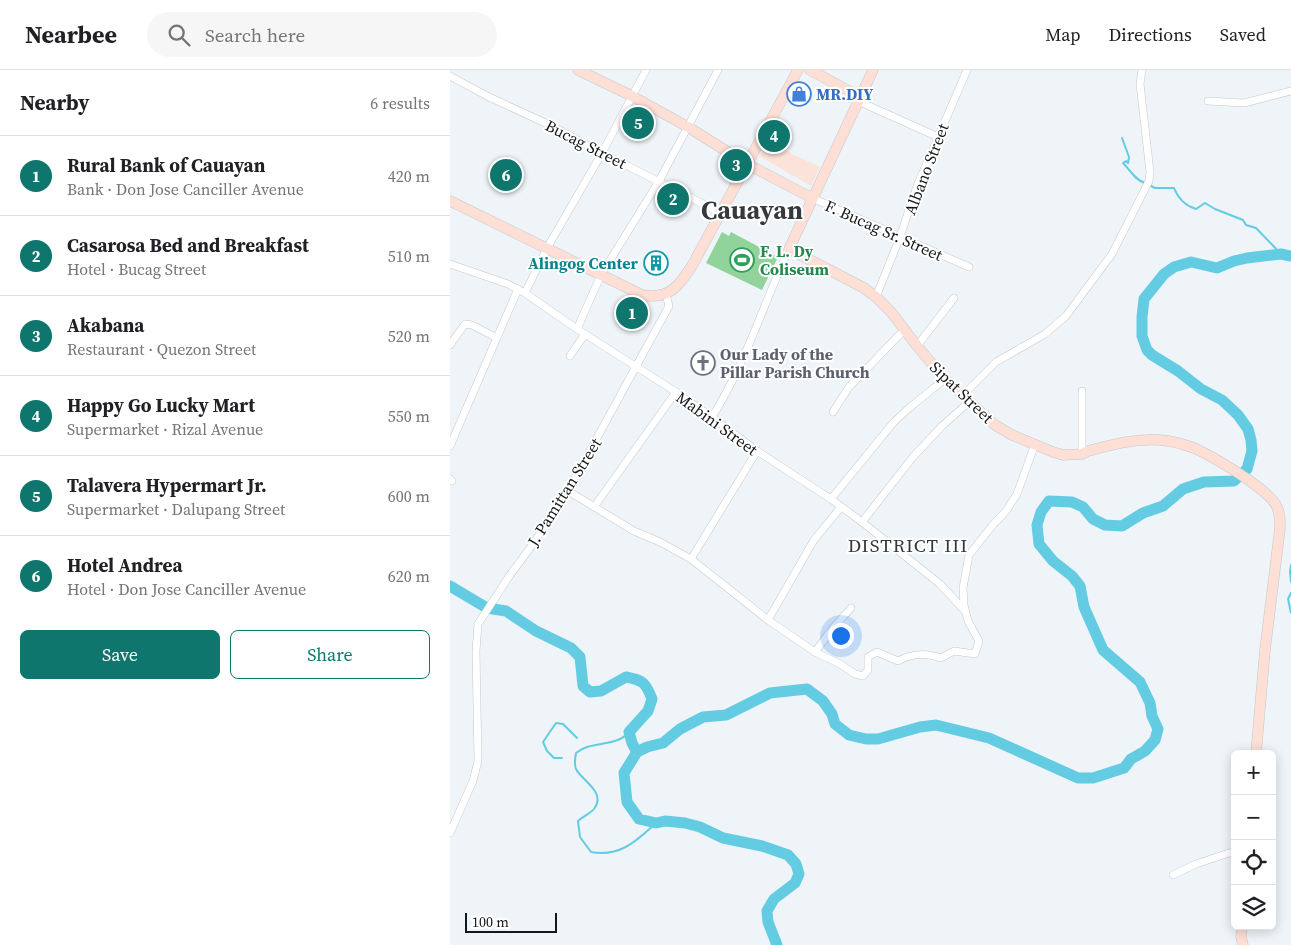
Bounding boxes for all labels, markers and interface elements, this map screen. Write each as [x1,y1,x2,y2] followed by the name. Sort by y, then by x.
[147,12,497,57] search box
[25,18,117,51] text: Nearbee
[165,21,193,49] icon: search
[205,22,305,48] text: Search here
[1045,22,1081,47] text: Map
[1109,22,1192,47] text: Directions
[1220,22,1266,47] text: Saved
[786,81,812,107] shop icon: MR.DIY
[816,83,873,105] place label: MR.DIY
[20,88,90,117] text: Nearby
[370,92,430,114] text: 6 results
[622,104,654,142] pin: 5
[542,114,631,174] street label: Bucag Street
[758,117,790,155] pin: 4
[898,119,954,218] street label: Albano Street
[720,146,752,184] pin: 3
[67,152,265,178] text: Rural Bank of Cauayan
[490,156,522,194] pin: 6
[32,165,40,187] text: 1
[388,165,430,187] text: 420 m
[67,178,304,200] text: Bank · Don Jose Canciller Avenue
[657,180,689,218] pin: 2
[701,192,803,228] district label: Cauayan
[822,194,947,266] street label: F. Bucag Sr. Street
[67,232,309,258] text: Casarosa Bed and Breakfast
[760,240,829,280] place label: F. L. Dy Coliseum
[32,245,40,267] text: 2
[388,245,430,267] text: 510 m
[729,247,755,273] sports icon: F. L. Dy Coliseum
[643,250,669,276] building icon: Alingog Center
[528,252,639,274] place label: Alingog Center
[67,258,206,280] text: Hotel · Bucag Street
[616,294,648,332] pin: 1
[67,312,144,338] text: Akabana
[32,325,40,347] text: 3
[388,325,430,347] text: 520 m
[67,338,256,360] text: Restaurant · Quezon Street
[720,343,870,383] place label: Our Lady of the Pillar Parish Church
[690,350,716,376] church icon: Our Lady of the Pillar Parish Church
[925,356,999,428] street label: Sipat Street
[672,386,763,461] street label: Mabini Street
[67,392,255,418] text: Happy Go Lucky Mart
[32,405,40,427] text: 4
[388,405,430,427] text: 550 m
[67,418,263,440] text: Supermarket · Rizal Avenue
[521,433,607,551] street label: J. Pamittan Street
[67,472,267,498] text: Talavera Hypermart Jr.
[32,485,40,507] text: 5
[388,485,430,507] text: 600 m
[67,498,285,520] text: Supermarket · Dalupang Street
[848,532,968,558] district label: DISTRICT III
[67,552,182,578] text: Hotel Andrea
[32,565,40,587] text: 6
[388,565,430,587] text: 620 m
[67,578,306,600] text: Hotel · Don Jose Canciller Avenue
[828,623,854,649] your location
[20,630,220,679] button: Save
[230,630,430,679] button: Share
[1231,750,1276,930] map controls
[1231,750,1276,795] button: +
[1231,795,1276,840] button: −
[1231,840,1276,885] button: locate
[1231,885,1276,930] button: layers
[465,910,558,933] scale bar
[472,912,509,932] text: 100 m

